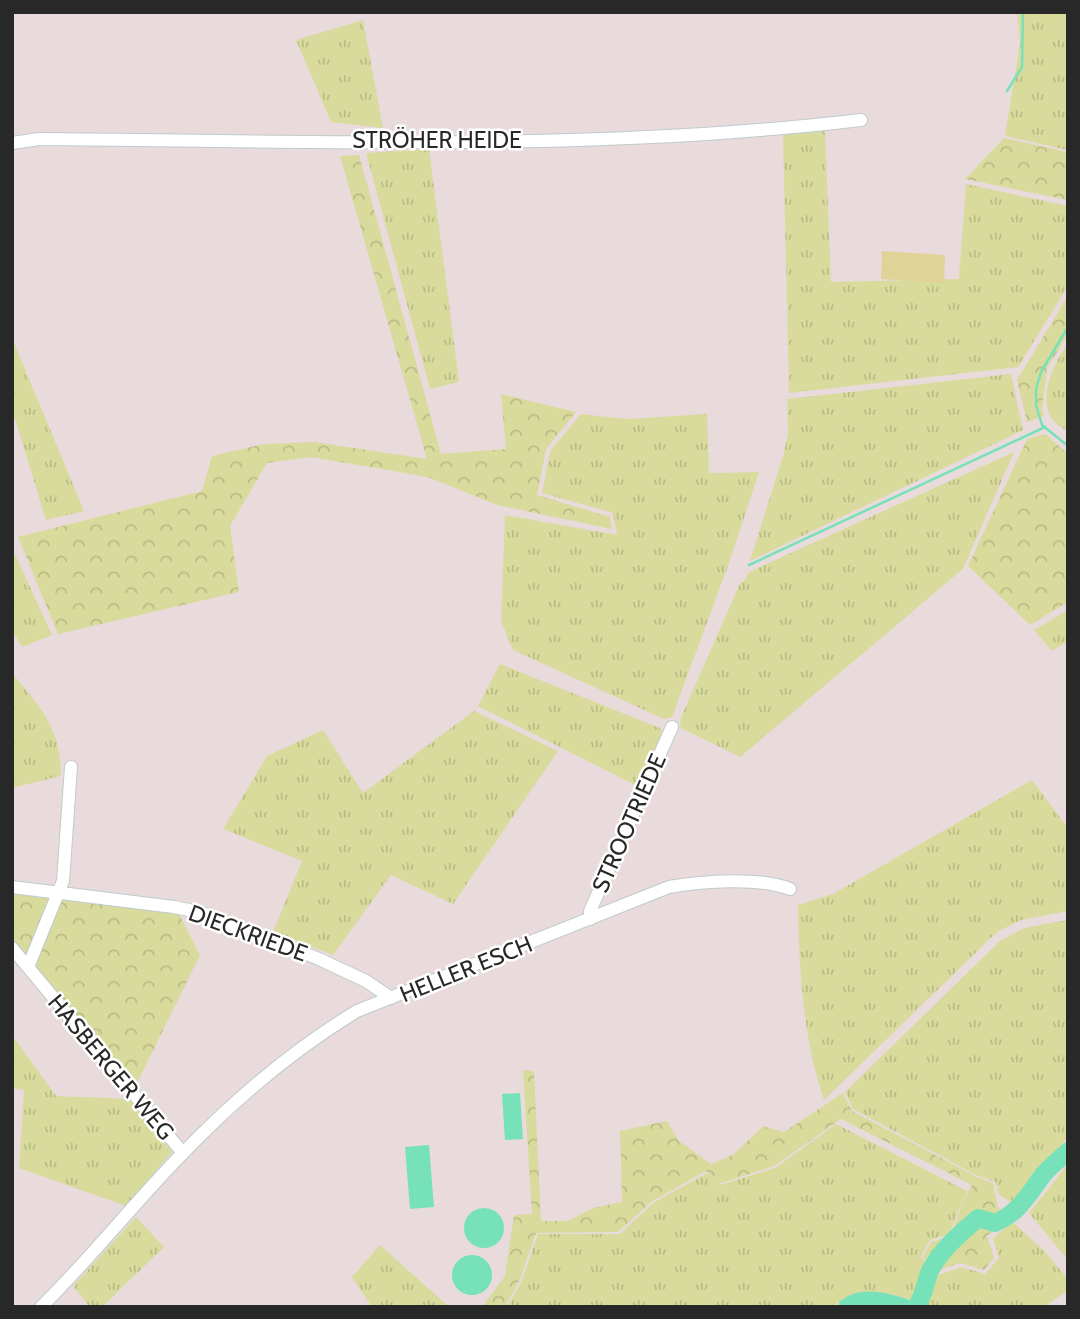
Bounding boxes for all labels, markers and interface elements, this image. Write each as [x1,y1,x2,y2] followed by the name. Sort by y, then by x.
[352,126,522,154] street label: STRÖHER HEIDE
[586,749,672,897] street label: STROOTRIEDE
[185,899,311,967] street label: DIECKRIEDE
[396,930,536,1008] street label: HELLER ESCH
[42,989,180,1145] street label: HASBERGER WEG

